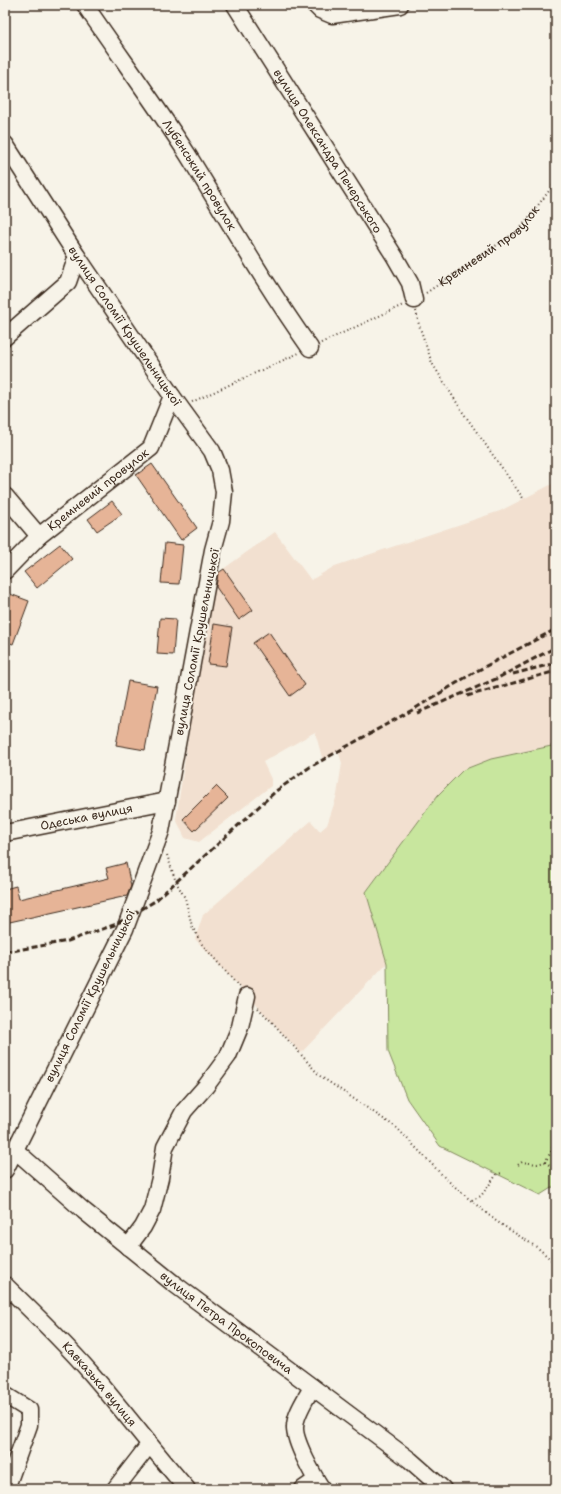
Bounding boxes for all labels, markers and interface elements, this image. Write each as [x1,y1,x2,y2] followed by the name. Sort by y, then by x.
[270,66,386,236] street label: вулиця Олександра Печерського
[159,116,240,234] street label: Лубенський провулок
[435,202,543,290] street label: Кремневий провулок
[65,243,185,410] street label: вулиця Соломії Крушельницької
[44,444,153,534] street label: Кремневий провулок
[171,547,223,737] street label: вулиця Соломії Крушельницької
[39,800,134,834] street label: Одеська вулиця
[41,907,139,1085] street label: вулиця Соломії Крушельницької
[157,1268,296,1378] street label: вулиця Петра Прокоповича
[59,1338,140,1430] street label: Кавказька вулиця

